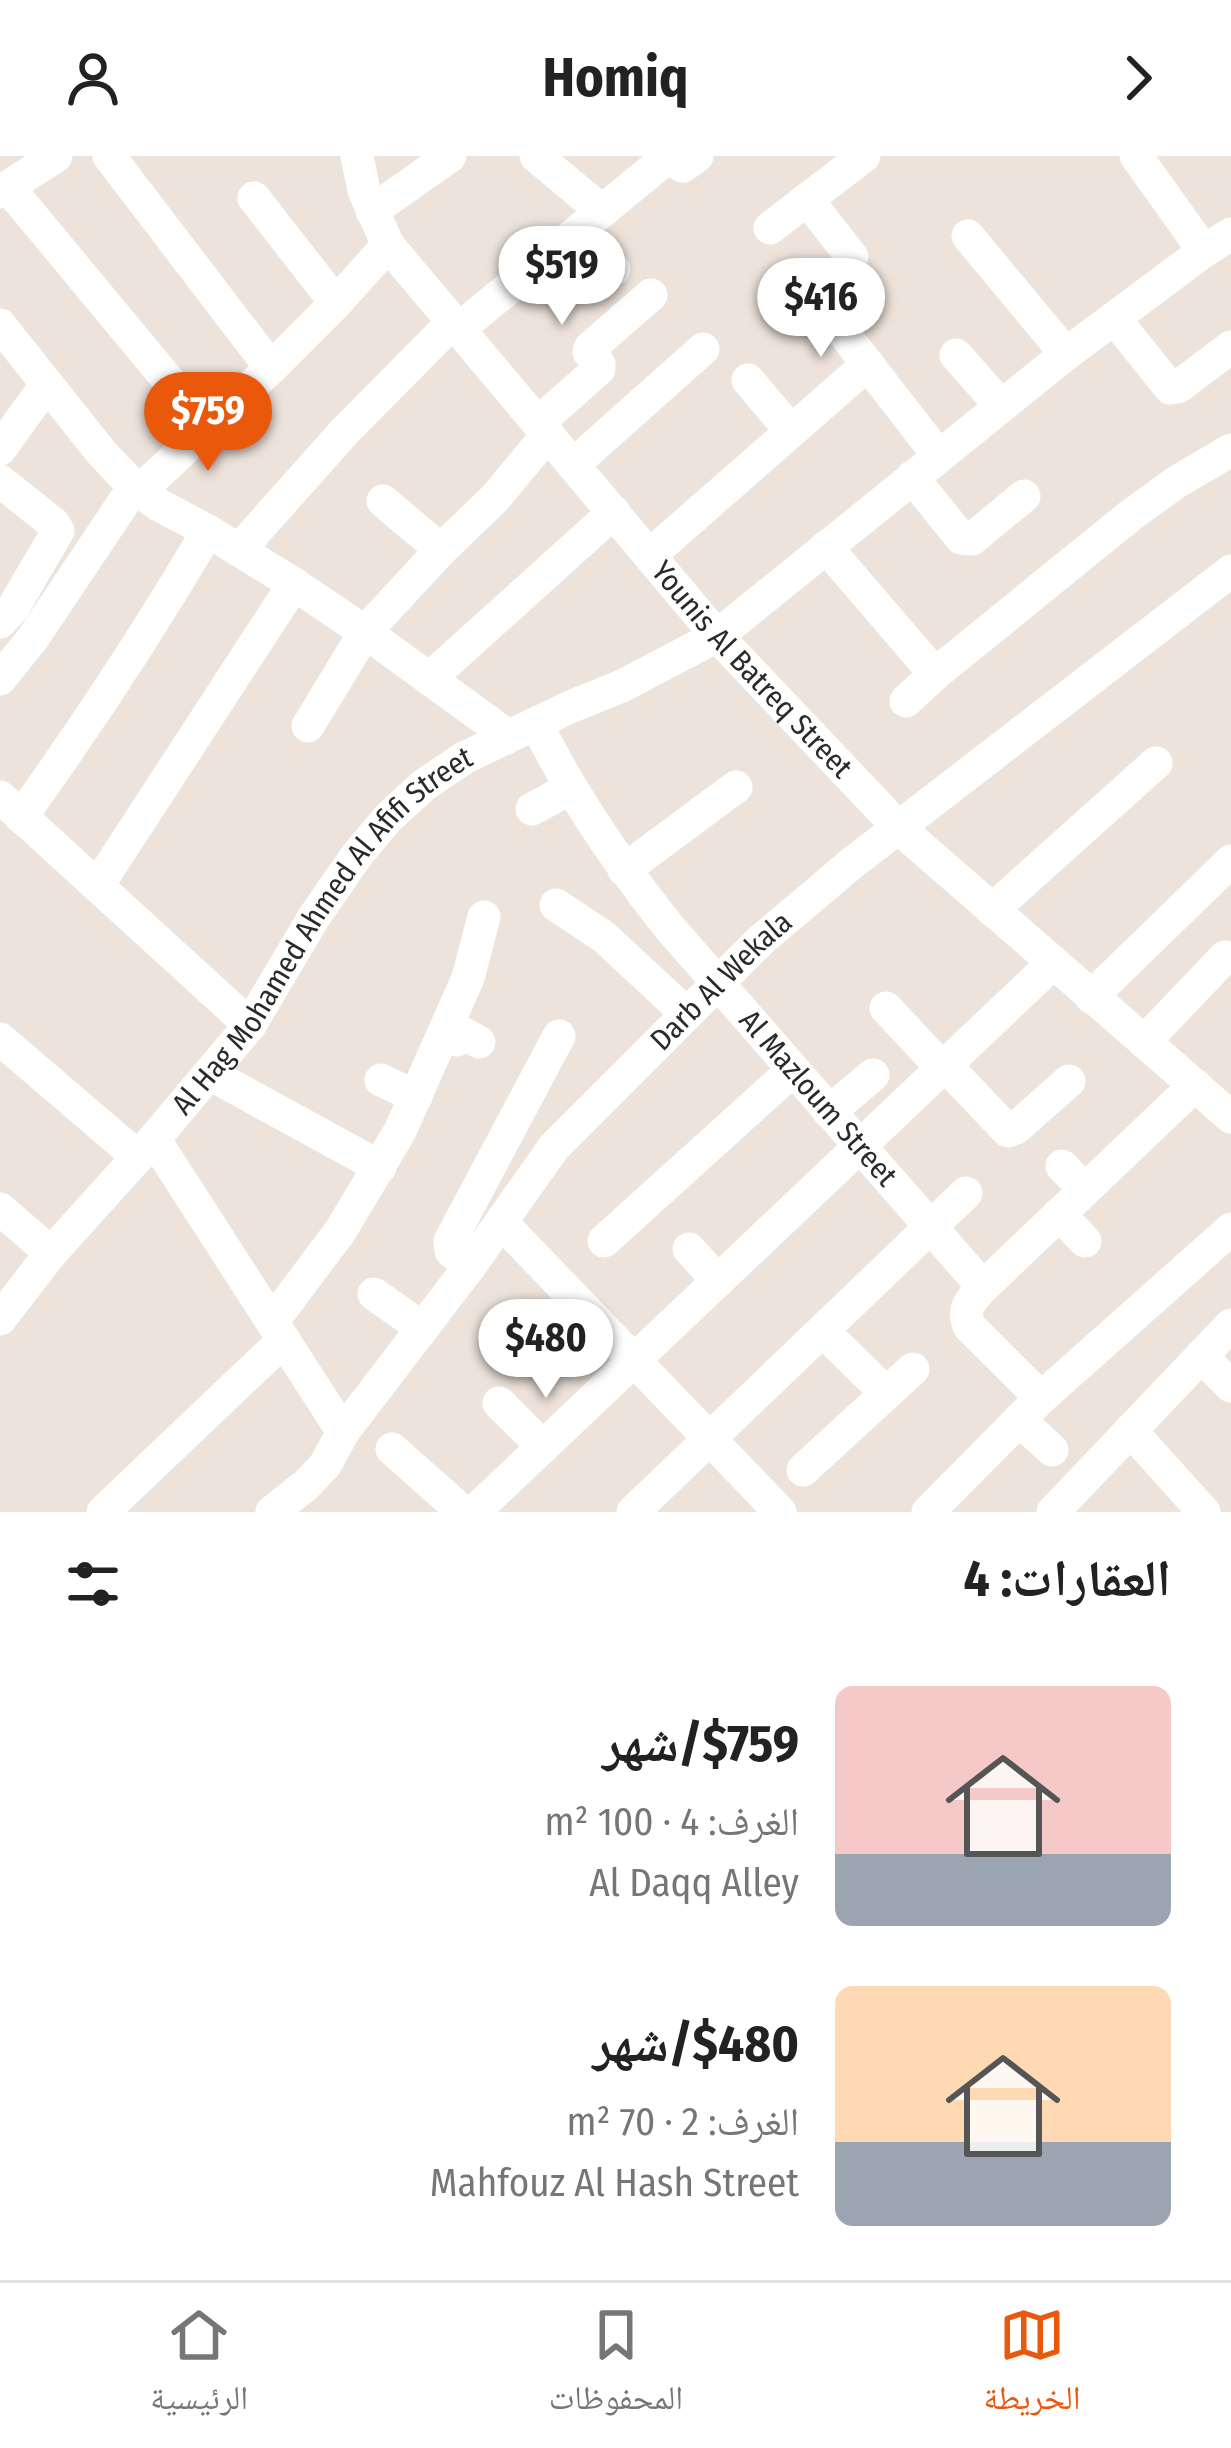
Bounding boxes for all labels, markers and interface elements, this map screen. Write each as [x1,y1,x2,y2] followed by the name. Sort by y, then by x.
[60,45,126,111] icon: person
[1105,45,1171,111] icon: forward
[543,46,688,110] text: Homiq
[491,226,633,328] pin: $519
[525,242,599,288] text: $519
[750,258,892,360] pin: $416
[784,274,858,320] text: $416
[137,372,279,474] pin: $759
[171,388,245,434] text: $759
[644,554,860,785] street label: Younis Al Batreq Street
[164,739,478,1122] street label: Al Hag Mohamed Ahmed Al Afifi Street
[643,904,799,1058] street label: Darb Al Wekala
[732,1003,905,1194] street label: Al Mazloum Street
[475,1299,617,1401] pin: $480
[505,1315,587,1361] text: $480
[964,1548,1171,1610] text: العقارات: 4
[60,1551,126,1617] icon: filters
[603,1713,799,1775] text: $759/شهر
[931,1734,1075,1878] icon: home
[545,1799,799,1845] text: الغرف: 4 · 100 m²
[589,1860,799,1906] text: Al Daqq Alley
[593,2013,799,2075] text: $480/شهر
[931,2034,1075,2178] icon: home
[566,2099,799,2145] text: الغرف: 2 · 70 m²
[430,2160,799,2206] text: Mahfouz Al Hash Street
[150,2302,248,2430] tab: الرئيسية
[549,2302,683,2430] tab: المحفوظات
[984,2302,1081,2430] tab: الخريطة

